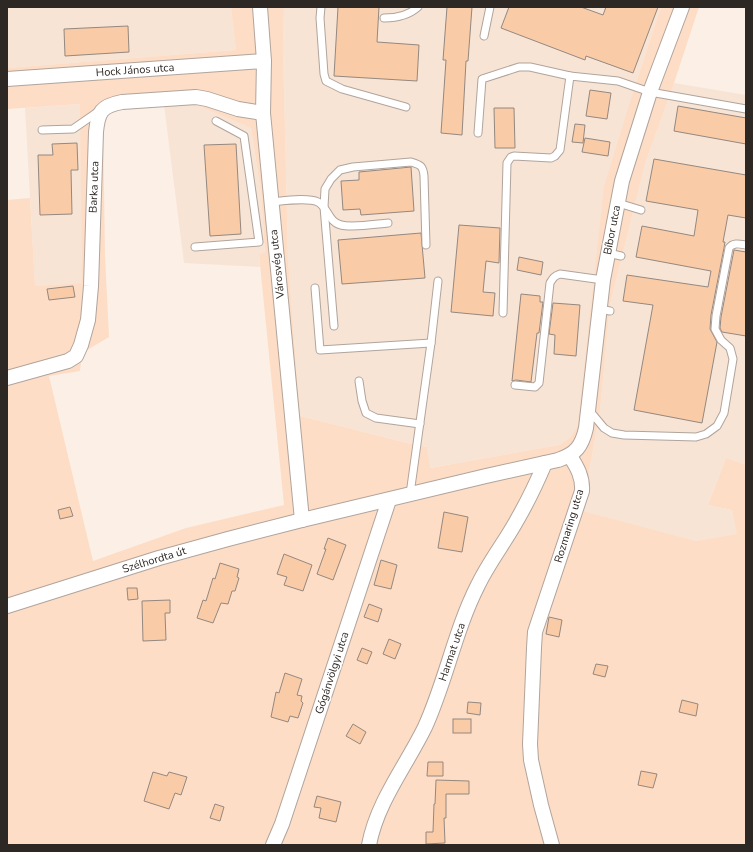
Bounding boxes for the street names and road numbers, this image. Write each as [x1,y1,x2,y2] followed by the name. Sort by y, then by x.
[95,60,175,80] street label: Hock János utca
[86,161,102,213] street label: Barka utca
[600,204,624,256] street label: Bíbor utca
[266,228,288,300] street label: Városvég utca
[551,487,587,565] street label: Rozmaring utca
[120,543,188,577] street label: Szélhordta út
[435,621,469,683] street label: Harmat utca
[312,630,352,716] street label: Gógánvölgyi utca

